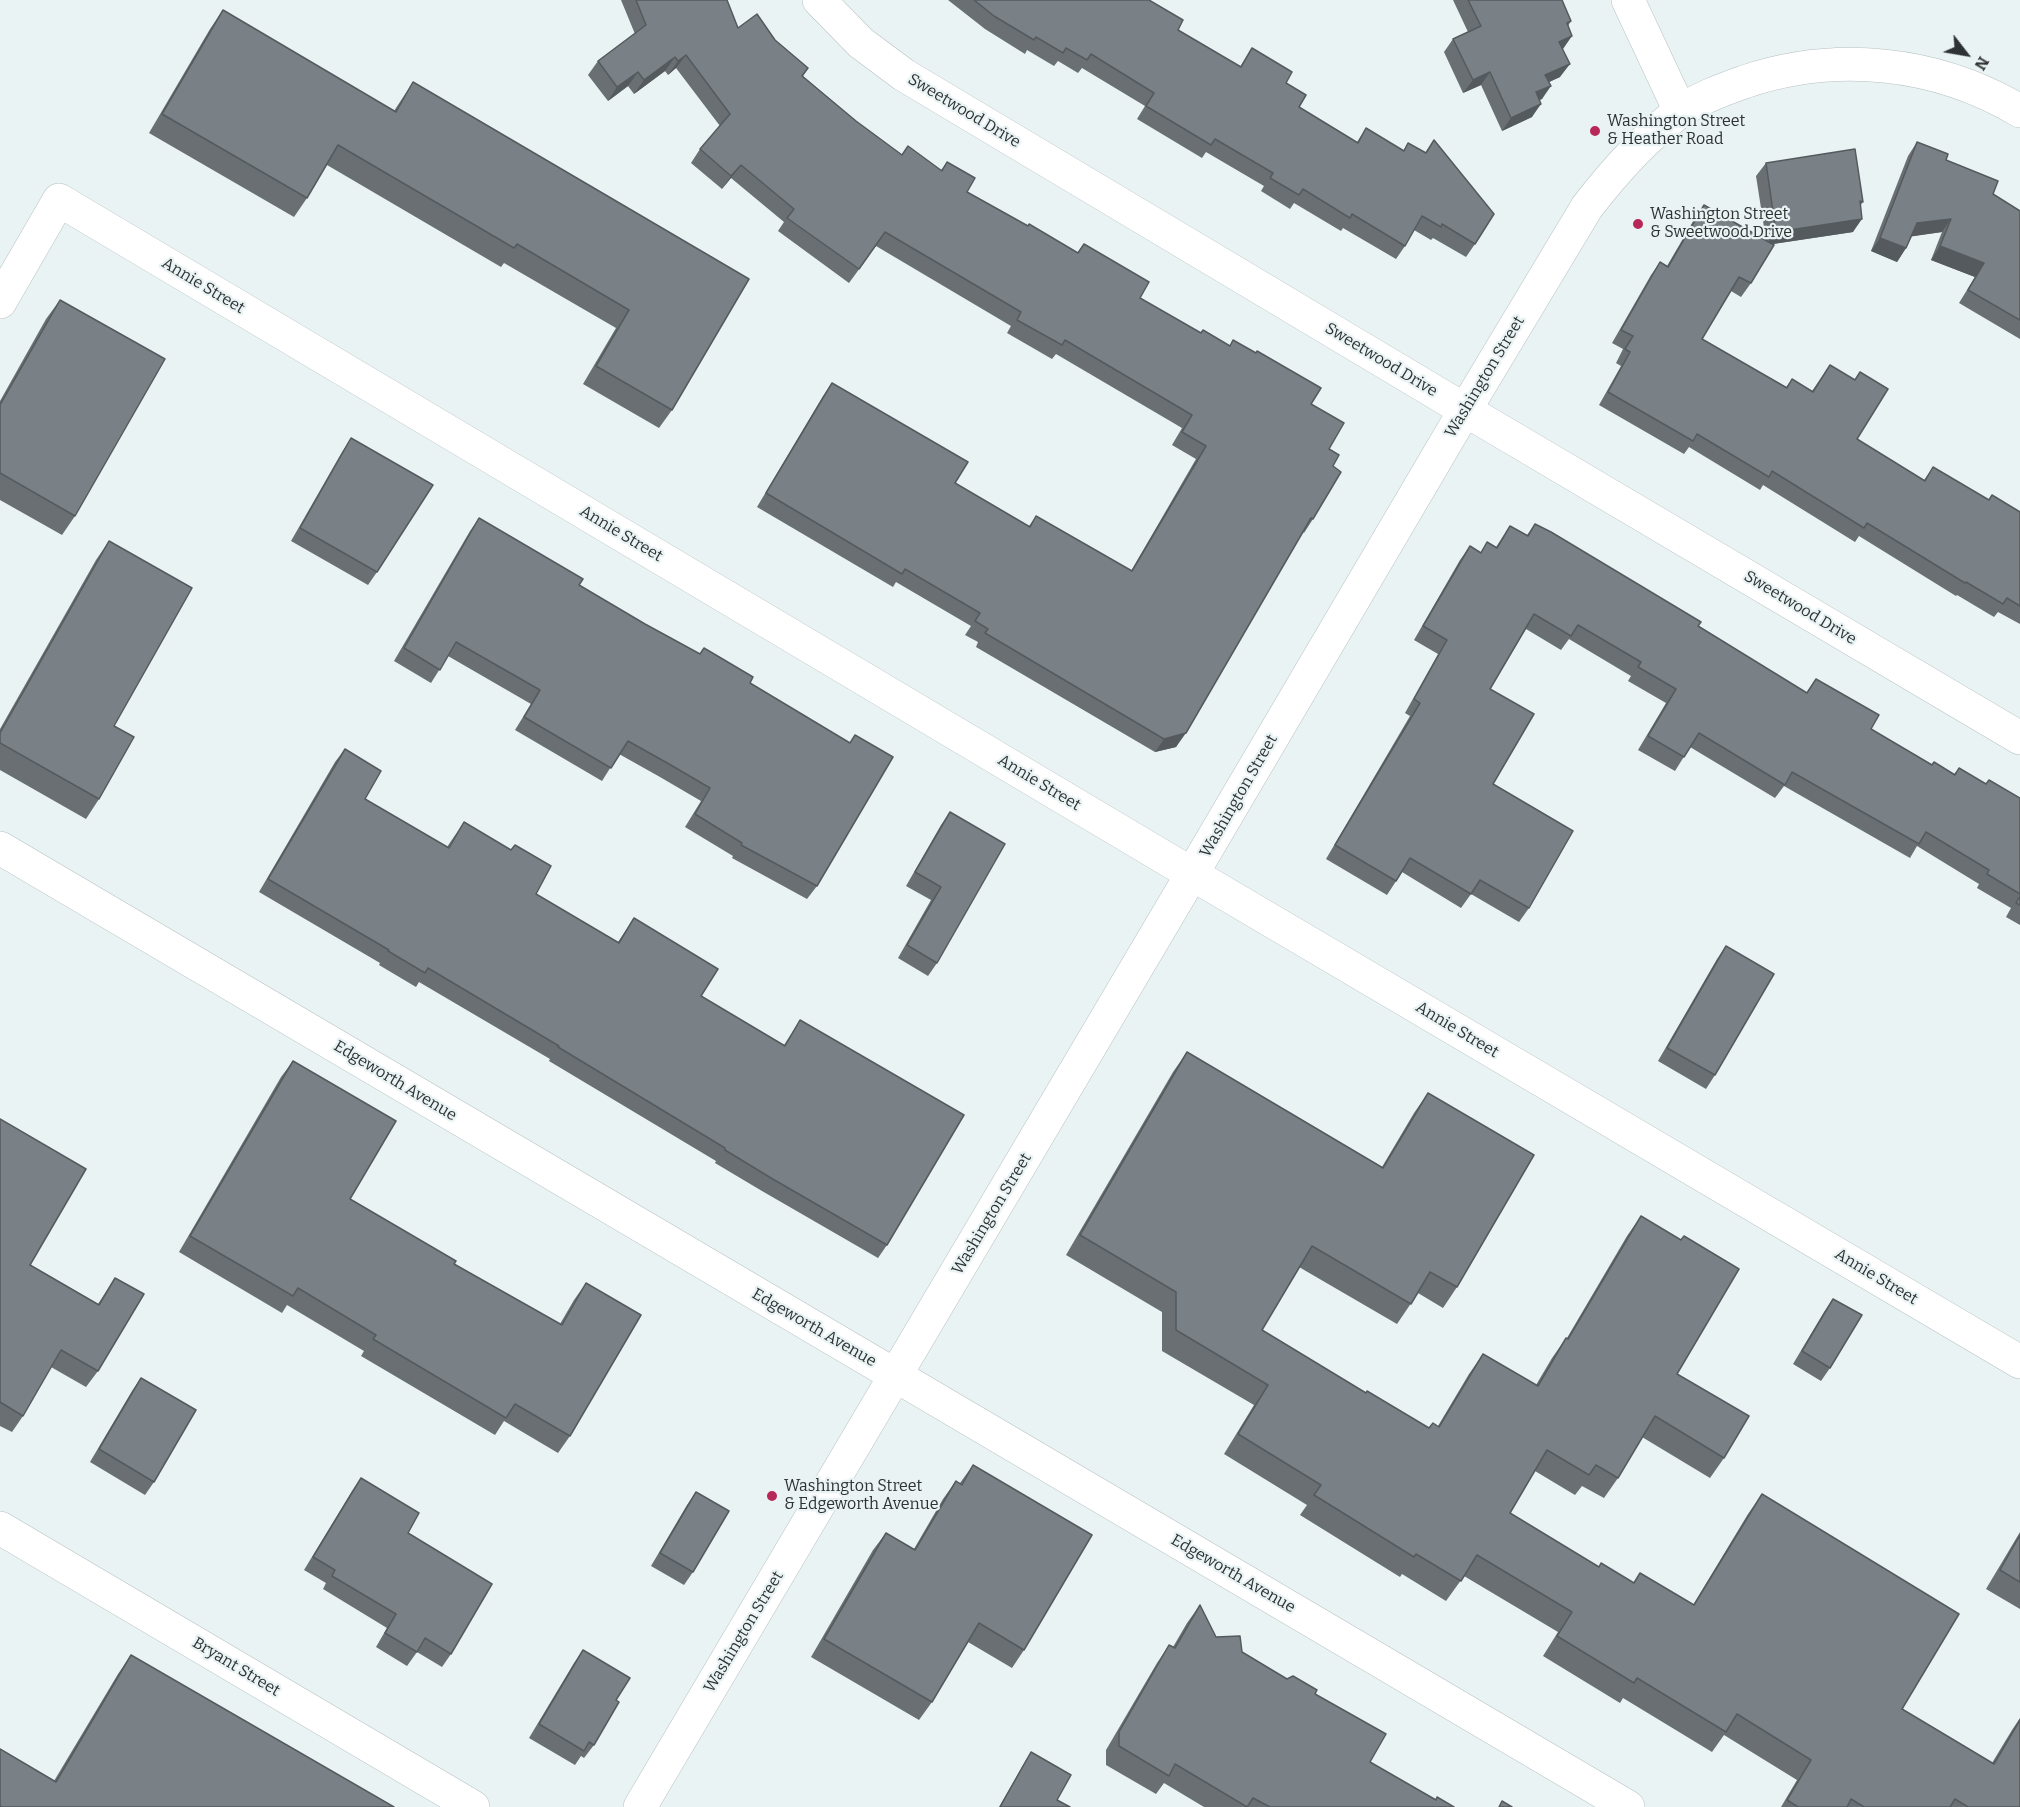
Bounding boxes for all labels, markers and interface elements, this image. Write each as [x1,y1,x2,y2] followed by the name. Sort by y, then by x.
[1936,24,1996,84] north arrow
[1971,53,1993,74] text: N
[904,70,1024,152] street label: Sweetwood Drive
[1607,112,1745,150] place label: Washington Street & Heather Road
[1588,124,1602,138] marker: Washington Street & Heather Road
[1650,205,1792,243] place label: Washington Street & Sweetwood Drive
[1631,217,1645,231] marker: Washington Street & Sweetwood Drive
[158,254,248,318] street label: Annie Street
[1441,313,1529,441] street label: Washington Street
[1321,319,1441,401] street label: Sweetwood Drive
[576,502,666,566] street label: Annie Street
[1740,567,1860,649] street label: Sweetwood Drive
[1196,731,1282,861] street label: Washington Street
[994,751,1084,815] street label: Annie Street
[1412,998,1502,1062] street label: Annie Street
[330,1037,460,1125] street label: Edgeworth Avenue
[948,1150,1036,1278] street label: Washington Street
[1831,1245,1921,1309] street label: Annie Street
[749,1285,879,1371] street label: Edgeworth Avenue
[784,1477,938,1515] place label: Washington Street & Edgeworth Avenue
[765,1489,779,1503] marker: Washington Street & Edgeworth Avenue
[1168,1531,1298,1617] street label: Edgeworth Avenue
[700,1568,788,1696] street label: Washington Street
[189,1633,283,1701] street label: Bryant Street

